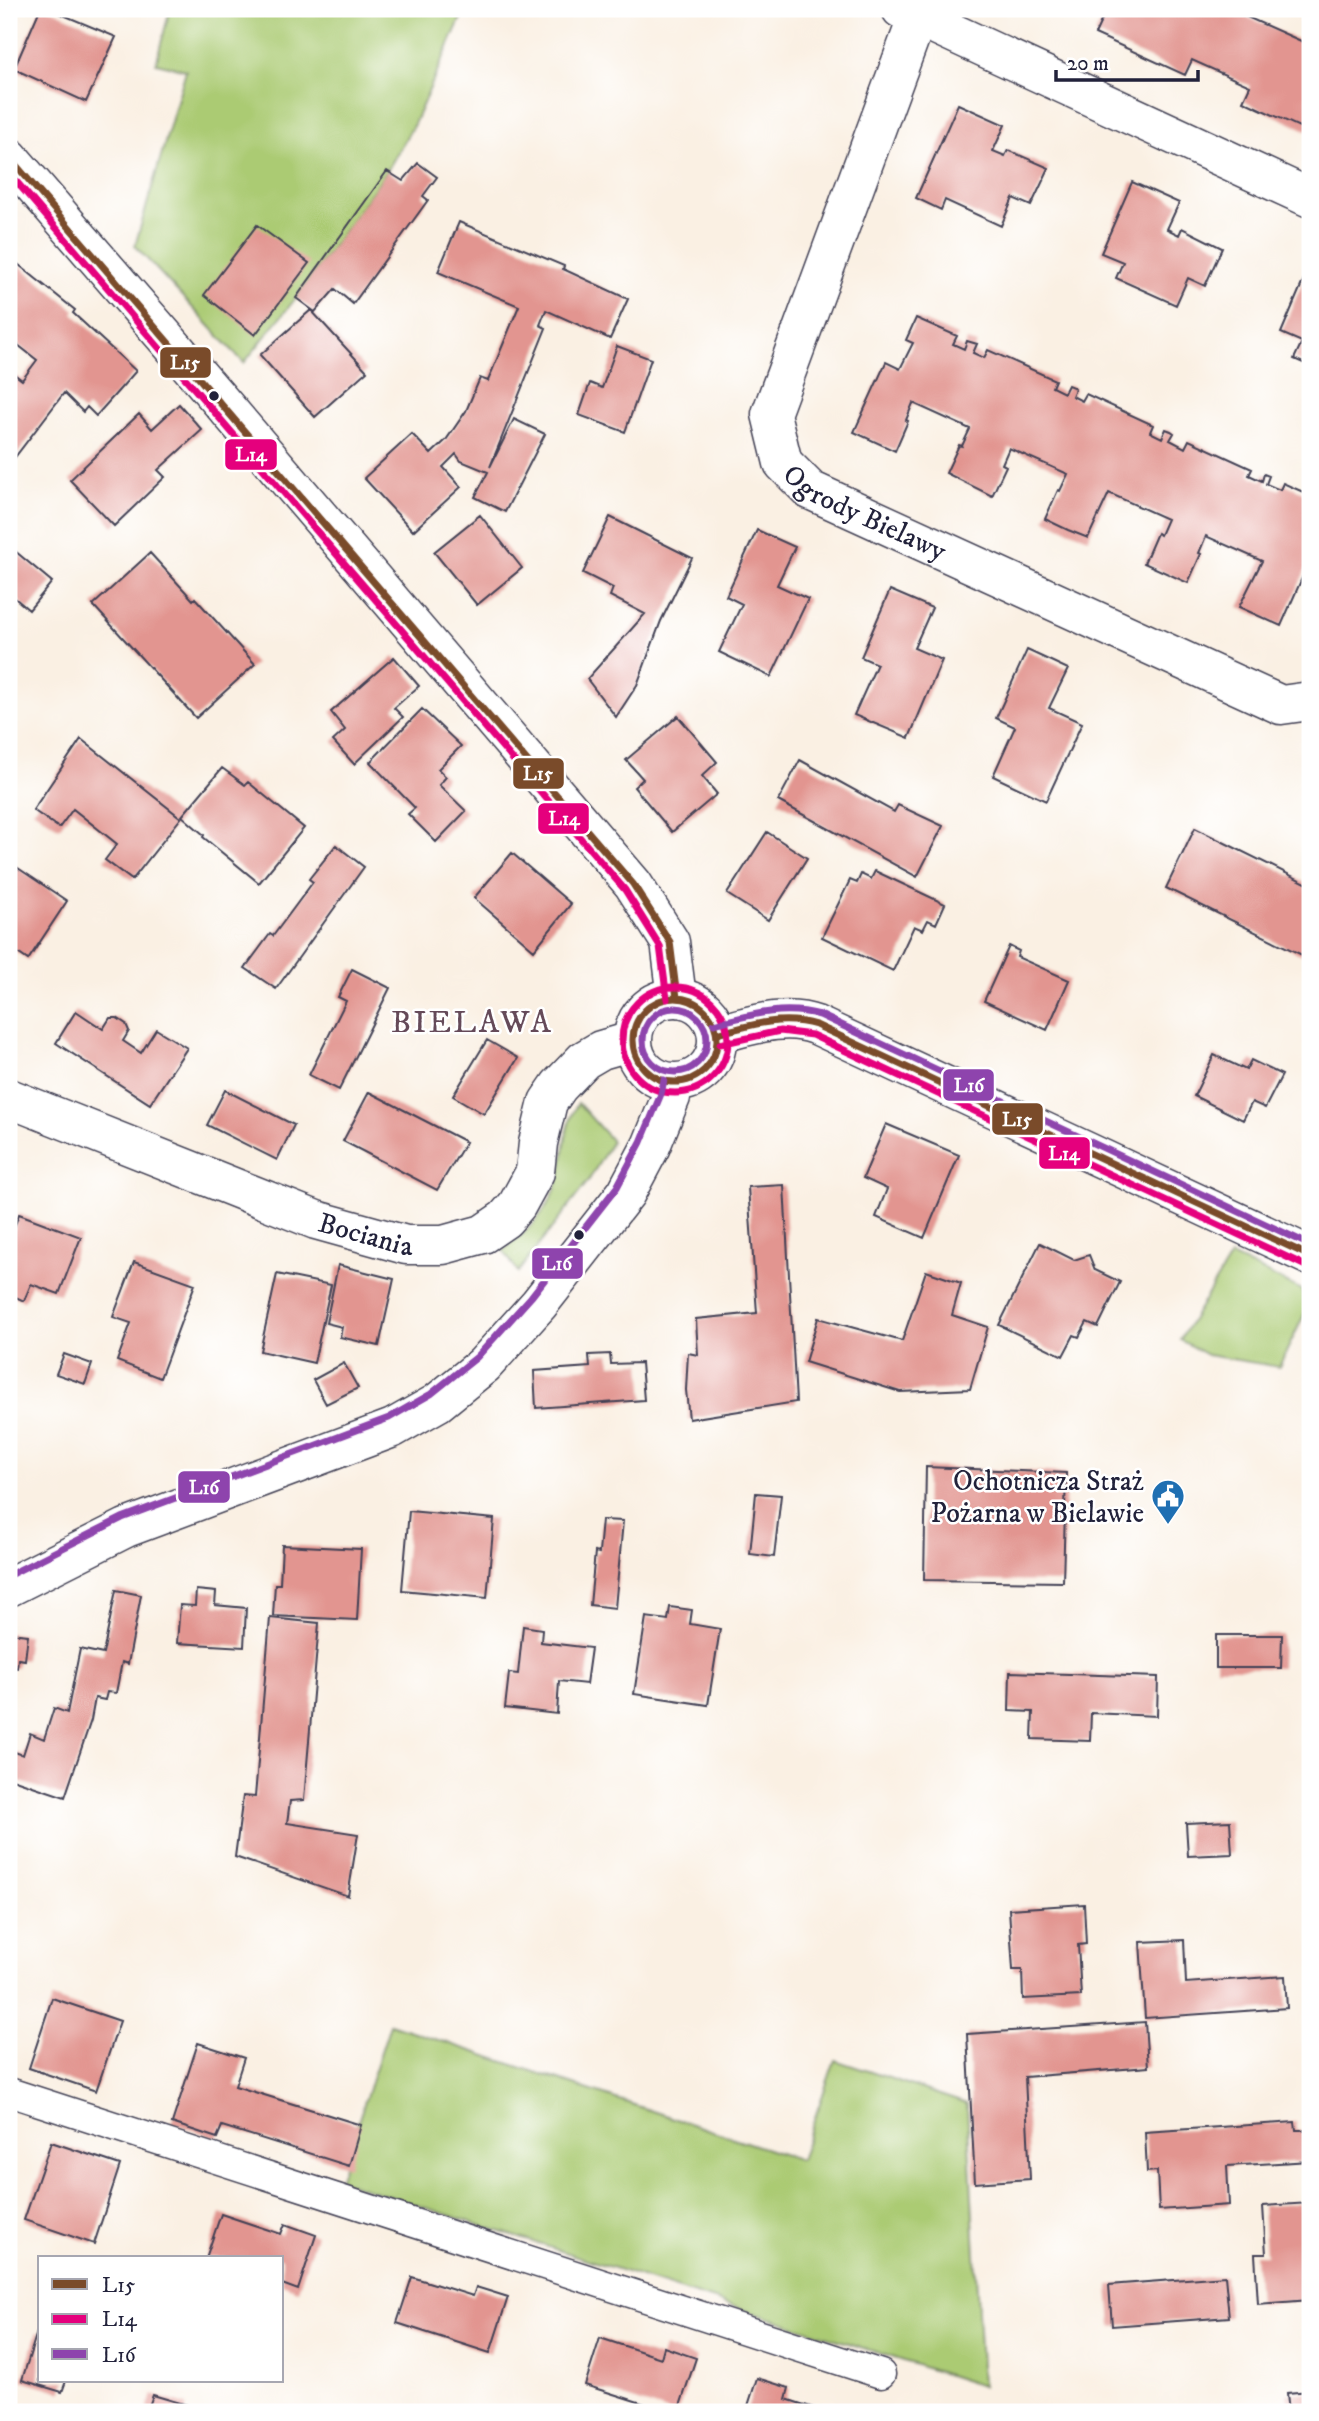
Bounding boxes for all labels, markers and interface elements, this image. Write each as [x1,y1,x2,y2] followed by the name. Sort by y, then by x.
[1056,38,1198,82] scale bar
[1067,51,1109,77] text: 20 m
[159,346,212,379] line badge: L15
[170,352,201,375] text: L15
[207,389,221,403] unlabelled marker
[224,438,278,471] line badge: L14
[235,444,268,467] text: L14
[775,457,952,569] street label: Ogrody Bielawy
[512,757,565,790] line badge: L15
[523,763,554,786] text: L15
[537,802,590,835] line badge: L14
[548,808,581,831] text: L14
[391,1003,553,1043] district label: BIELAWA
[942,1068,995,1102] line badge: L16
[954,1075,985,1098] text: L16
[991,1102,1044,1136] line badge: L15
[1002,1109,1033,1132] text: L15
[1038,1136,1091,1170] line badge: L14
[1048,1143,1081,1166] text: L14
[314,1206,412,1264] street label: Bociania
[572,1228,586,1242] unlabelled marker
[531,1247,584,1280] line badge: L16
[542,1253,573,1276] text: L16
[931,1464,1144,1531] place label: Ochotnicza Straż Pożarna w Bielawie
[177,1470,231,1504] line badge: L16
[189,1477,220,1500] text: L16
[1149,1477,1187,1526] public building icon: Ochotnicza Straż Pożarna w Bielawie
[38,2256,284,2382] legend
[102,2273,135,2299] text: L15
[102,2307,138,2333] text: L14
[102,2343,137,2369] text: L16

